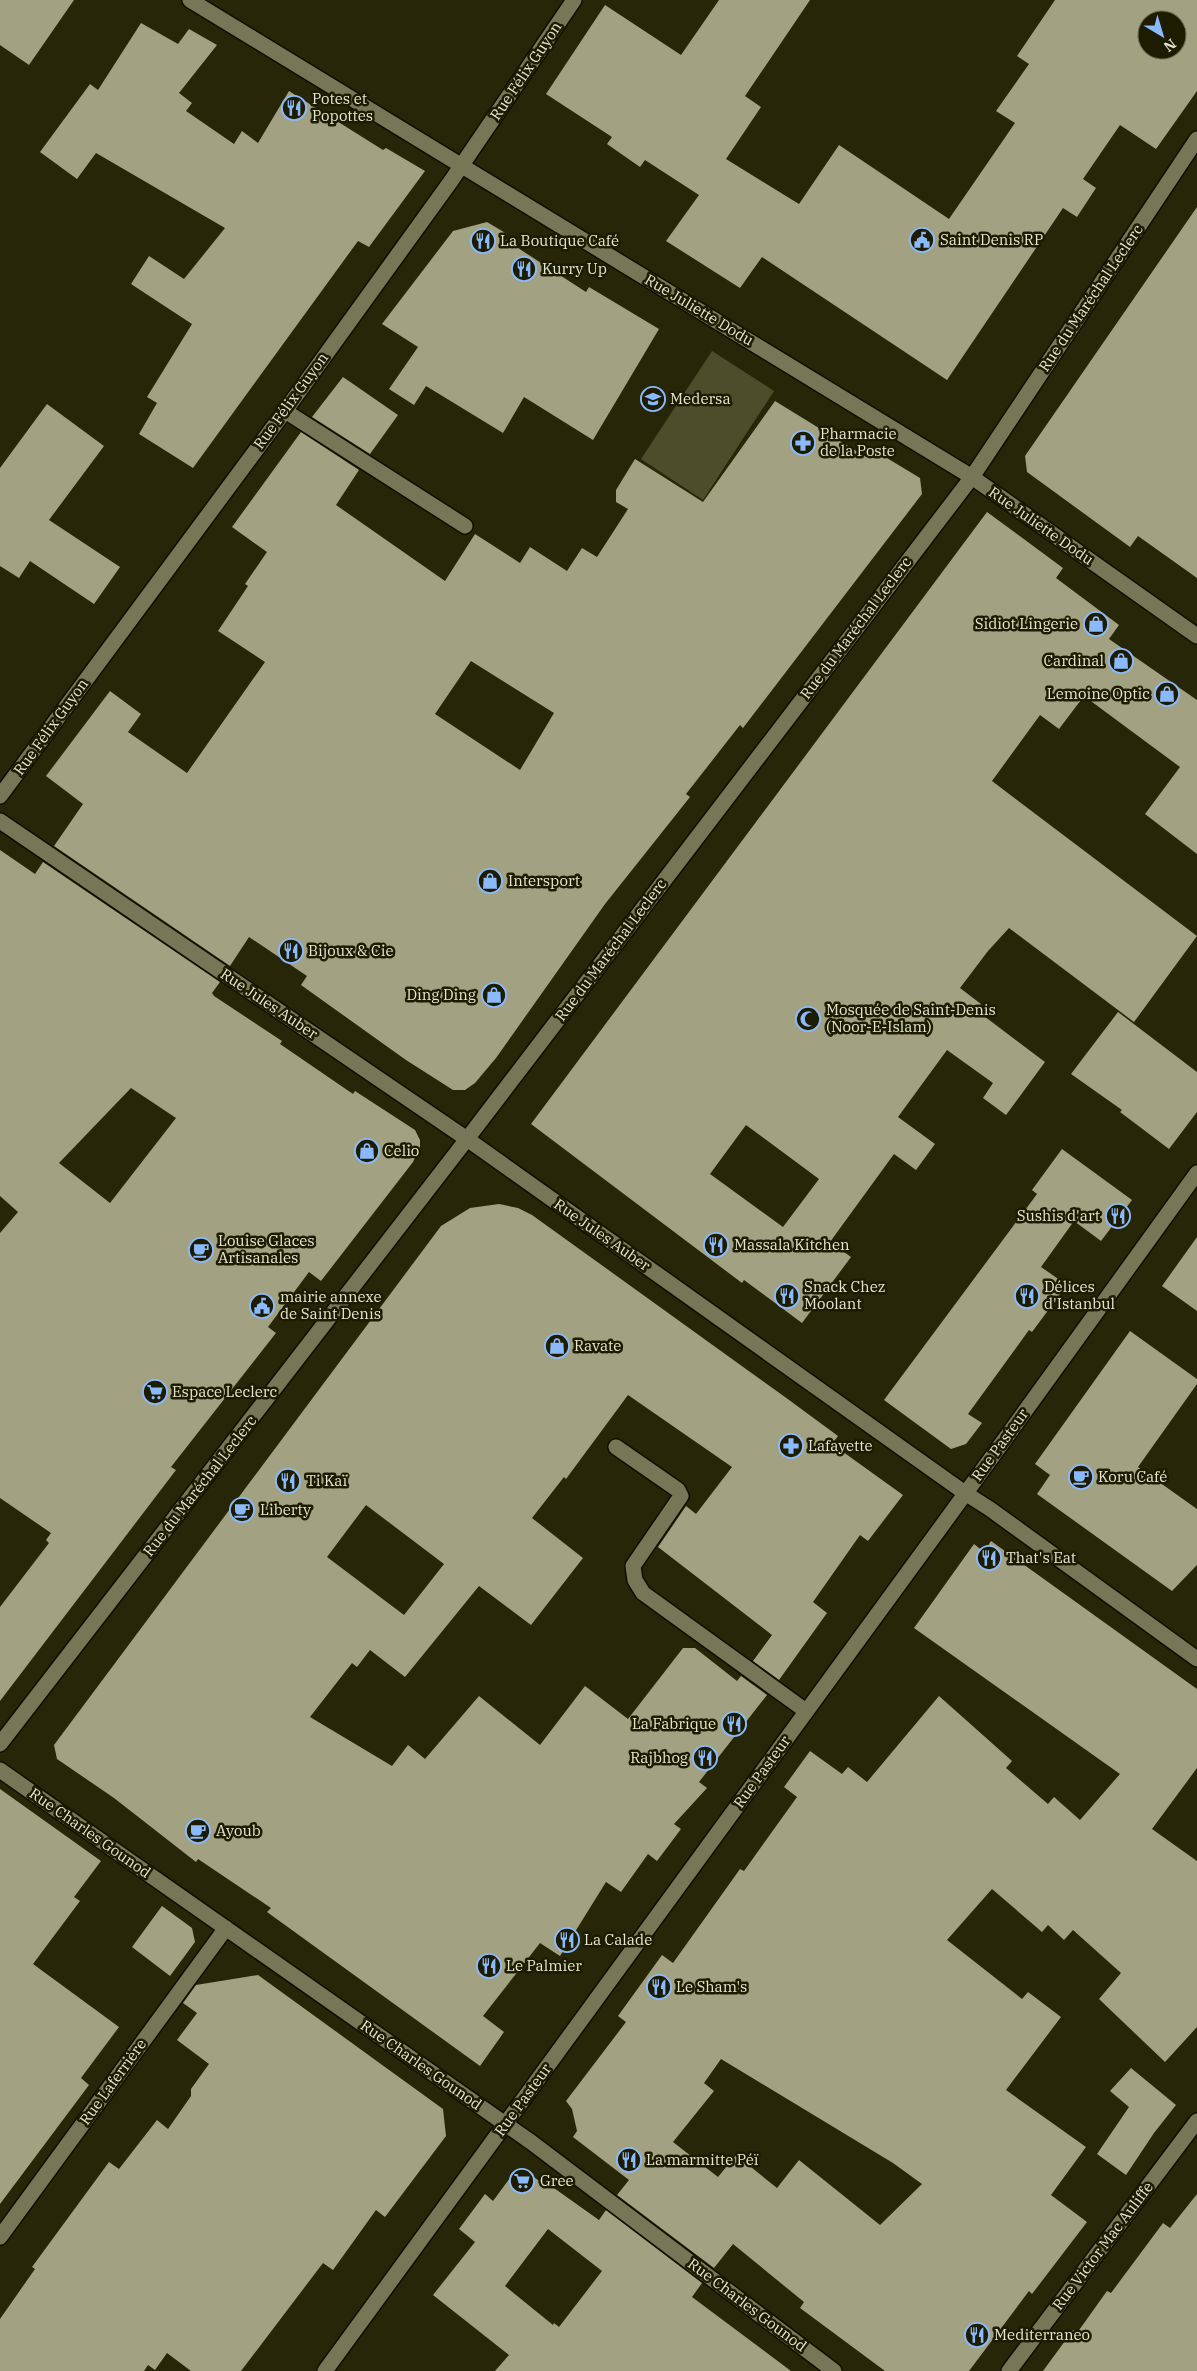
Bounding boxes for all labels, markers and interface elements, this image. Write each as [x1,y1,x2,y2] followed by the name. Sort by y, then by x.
[1137,10,1187,60] north arrow
[486,17,566,124] street label: Rue Félix Guyon
[1160,35,1180,56] text: N
[312,89,373,125] place label: Potes et Popottes
[281,95,307,121] restaurant icon: Potes et Popottes
[1034,220,1147,375] street label: Rue du Maréchal Leclerc
[909,227,935,253] public building icon: Saint Denis RP
[470,228,496,254] restaurant icon: La Boutique Café
[940,230,1043,249] place label: Saint Denis RP
[500,231,619,250] place label: La Boutique Café
[511,256,537,282] restaurant icon: Kurry Up
[542,259,607,278] place label: Kurry Up
[641,270,757,350] street label: Rue Juliette Dodu
[249,348,332,453] street label: Rue Félix Guyon
[640,386,666,412] school or university icon: Medersa
[670,389,731,408] place label: Medersa
[820,424,897,460] place label: Pharmacie de la Poste
[790,430,816,456] pharmacy icon: Pharmacie de la Poste
[985,482,1097,569] street label: Rue Juliette Dodu
[796,552,916,703] street label: Rue du Maréchal Leclerc
[1083,611,1109,637] shop icon: Sidiot Lingerie
[975,614,1078,633] place label: Sidiot Lingerie
[1108,648,1134,674] shop icon: Cardinal
[1043,651,1104,670] place label: Cardinal
[9,674,92,779] street label: Rue Félix Guyon
[1154,681,1180,707] shop icon: Lemoine Optic
[1047,684,1150,703] place label: Lemoine Optic
[477,868,503,894] shop icon: Intersport
[508,871,580,890] place label: Intersport
[551,874,671,1025] street label: Rue du Maréchal Leclerc
[278,938,304,964] restaurant icon: Bijoux & Cie
[308,941,394,960] place label: Bijoux & Cie
[217,964,322,1043] street label: Rue Jules Auber
[481,982,507,1008] shop icon: Ding Ding
[406,985,476,1004] place label: Ding Ding
[826,1000,996,1036] place label: Mosquée de Saint-Denis (Noor-E-Islam)
[795,1006,821,1032] mosque icon: Mosquée de Saint-Denis (Noor-E-Islam)
[354,1138,380,1164] shop icon: Celio
[384,1141,419,1160] place label: Celio
[550,1194,654,1275] street label: Rue Jules Auber
[1105,1203,1131,1229] restaurant icon: Sushis d'art
[1017,1206,1100,1225] place label: Sushis d'art
[218,1231,315,1267] place label: Louise Glaces Artisanales
[703,1232,729,1258] restaurant icon: Massala Kitchen
[734,1235,850,1254] place label: Massala Kitchen
[188,1237,214,1263] cafe icon: Louise Glaces Artisanales
[804,1277,885,1313] place label: Snack Chez Moolant
[1044,1277,1115,1313] place label: Délices d'Istanbul
[774,1283,800,1309] restaurant icon: Snack Chez Moolant
[1014,1283,1040,1309] restaurant icon: Délices d'Istanbul
[280,1287,382,1323] place label: mairie annexe de Saint Denis
[249,1293,275,1319] public building icon: mairie annexe de Saint Denis
[544,1333,570,1359] shop icon: Ravate
[574,1336,621,1355] place label: Ravate
[142,1379,168,1405] supermarket icon: Espace Leclerc
[172,1382,277,1401] place label: Espace Leclerc
[967,1405,1032,1485] street label: Rue Pasteur
[139,1411,261,1560] street label: Rue du Maréchal Leclerc
[778,1433,804,1459] pharmacy icon: Lafayette
[808,1436,873,1455] place label: Lafayette
[1068,1464,1094,1490] cafe icon: Koru Café
[1098,1467,1167,1486] place label: Koru Café
[275,1468,301,1494] restaurant icon: Ti Kaï
[306,1471,348,1490] place label: Ti Kaï
[229,1497,255,1523] cafe icon: Liberty
[260,1500,311,1519] place label: Liberty
[976,1545,1002,1571] restaurant icon: That's Eat
[1006,1548,1076,1567] place label: That's Eat
[721,1711,747,1737] restaurant icon: La Fabrique
[632,1714,716,1733] place label: La Fabrique
[729,1732,794,1812] street label: Rue Pasteur
[692,1745,718,1771] restaurant icon: Rajbhog
[630,1748,688,1767] place label: Rajbhog
[26,1784,155,1882] street label: Rue Charles Gounod
[185,1818,211,1844] cafe icon: Ayoub
[216,1821,261,1840] place label: Ayoub
[554,1927,580,1953] restaurant icon: La Calade
[584,1930,652,1949] place label: La Calade
[476,1953,502,1979] restaurant icon: Le Palmier
[506,1956,582,1975] place label: Le Palmier
[646,1974,672,2000] restaurant icon: Le Sham's
[676,1977,747,1996] place label: Le Sham's
[357,2016,486,2114] street label: Rue Charles Gounod
[75,2035,150,2128] street label: Rue Laferrière
[490,2060,555,2140] street label: Rue Pasteur
[616,2147,642,2173] restaurant icon: La marmitte Péï
[646,2150,759,2169] place label: La marmitte Péï
[509,2168,535,2194] supermarket icon: Gree
[540,2171,574,2190] place label: Gree
[1048,2178,1157,2314] street label: Rue Victor Mac Auliffe
[684,2254,811,2356] street label: Rue Charles Gounod
[964,2322,990,2348] restaurant icon: Mediterraneo
[994,2325,1090,2344] place label: Mediterraneo

